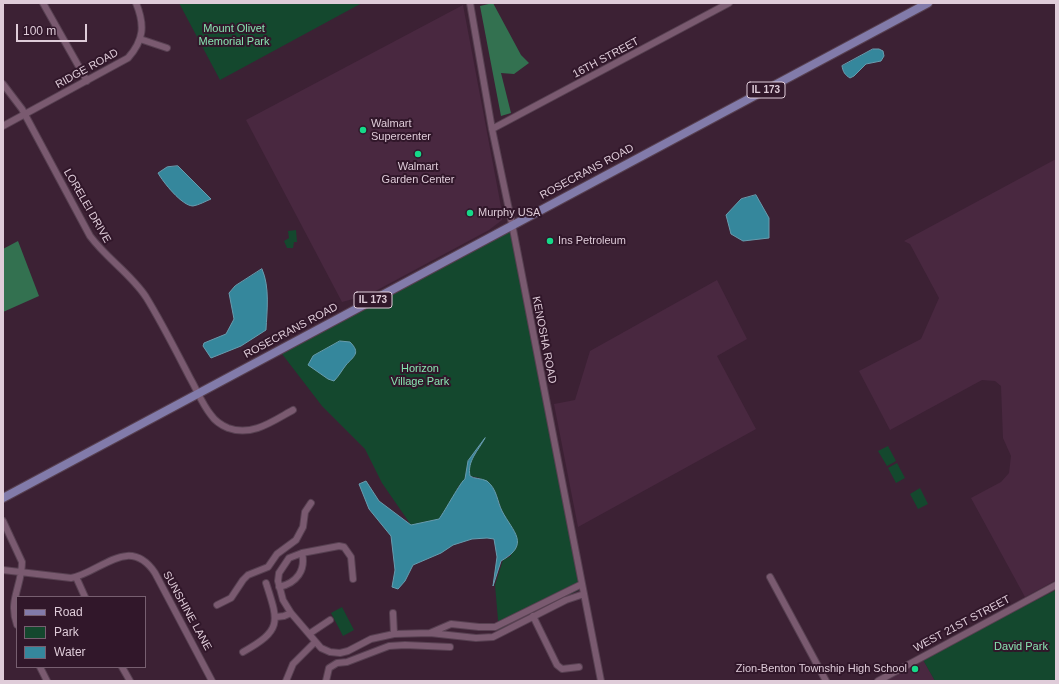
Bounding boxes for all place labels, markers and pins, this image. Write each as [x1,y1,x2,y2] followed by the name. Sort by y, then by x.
[371,117,431,143] place label: Walmart Supercenter
[358,125,368,135] marker: Walmart Supercenter
[413,149,423,159] marker: Walmart Garden Center
[382,160,454,186] place label: Walmart Garden Center
[478,206,540,220] place label: Murphy USA
[465,208,475,218] marker: Murphy USA
[558,234,626,248] place label: Ins Petroleum
[545,236,555,246] marker: Ins Petroleum
[736,662,907,676] place label: Zion-Benton Township High School
[910,664,920,674] marker: Zion-Benton Township High School

